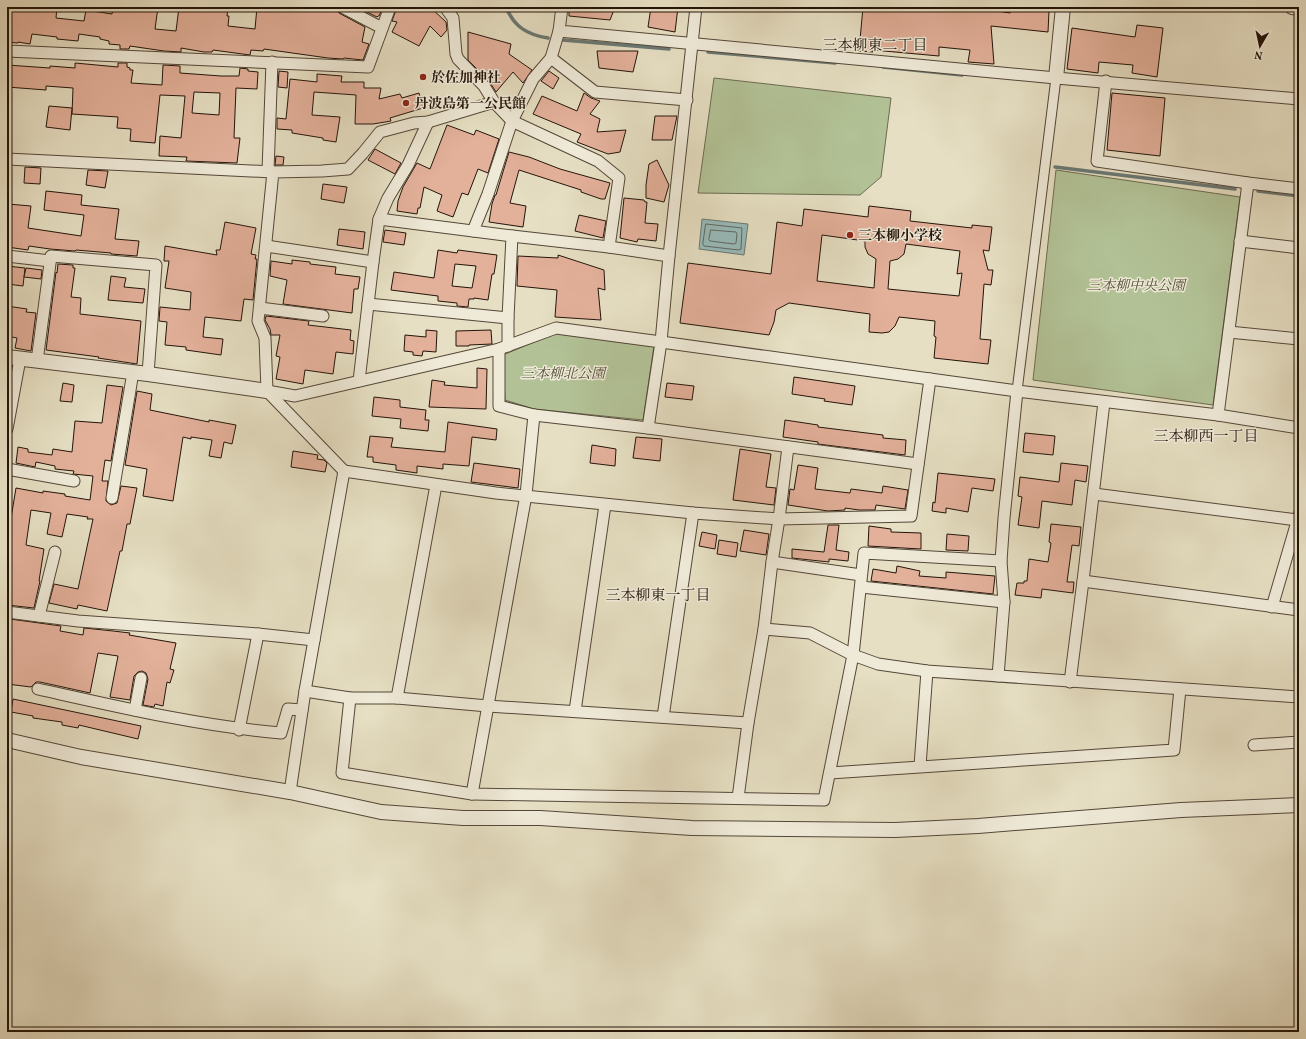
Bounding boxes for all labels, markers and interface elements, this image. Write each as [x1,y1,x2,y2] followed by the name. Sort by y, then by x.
[1240,26,1280,66] north arrow
[822,36,928,57] district label: 三本柳東二丁目
[1254,46,1264,62] text: N
[431,69,501,88] place label: 於佐加神社
[418,72,428,82] marker: 於佐加神社
[414,95,526,114] place label: 丹波島第一公民館
[401,98,411,108] marker: 丹波島第一公民館
[858,227,942,246] place label: 三本柳小学校
[845,230,855,240] marker: 三本柳小学校
[1087,277,1187,296] park label: 三本柳中央公園
[521,365,607,384] park label: 三本柳北公園
[1153,427,1259,448] district label: 三本柳西一丁目
[605,586,711,607] district label: 三本柳東一丁目

